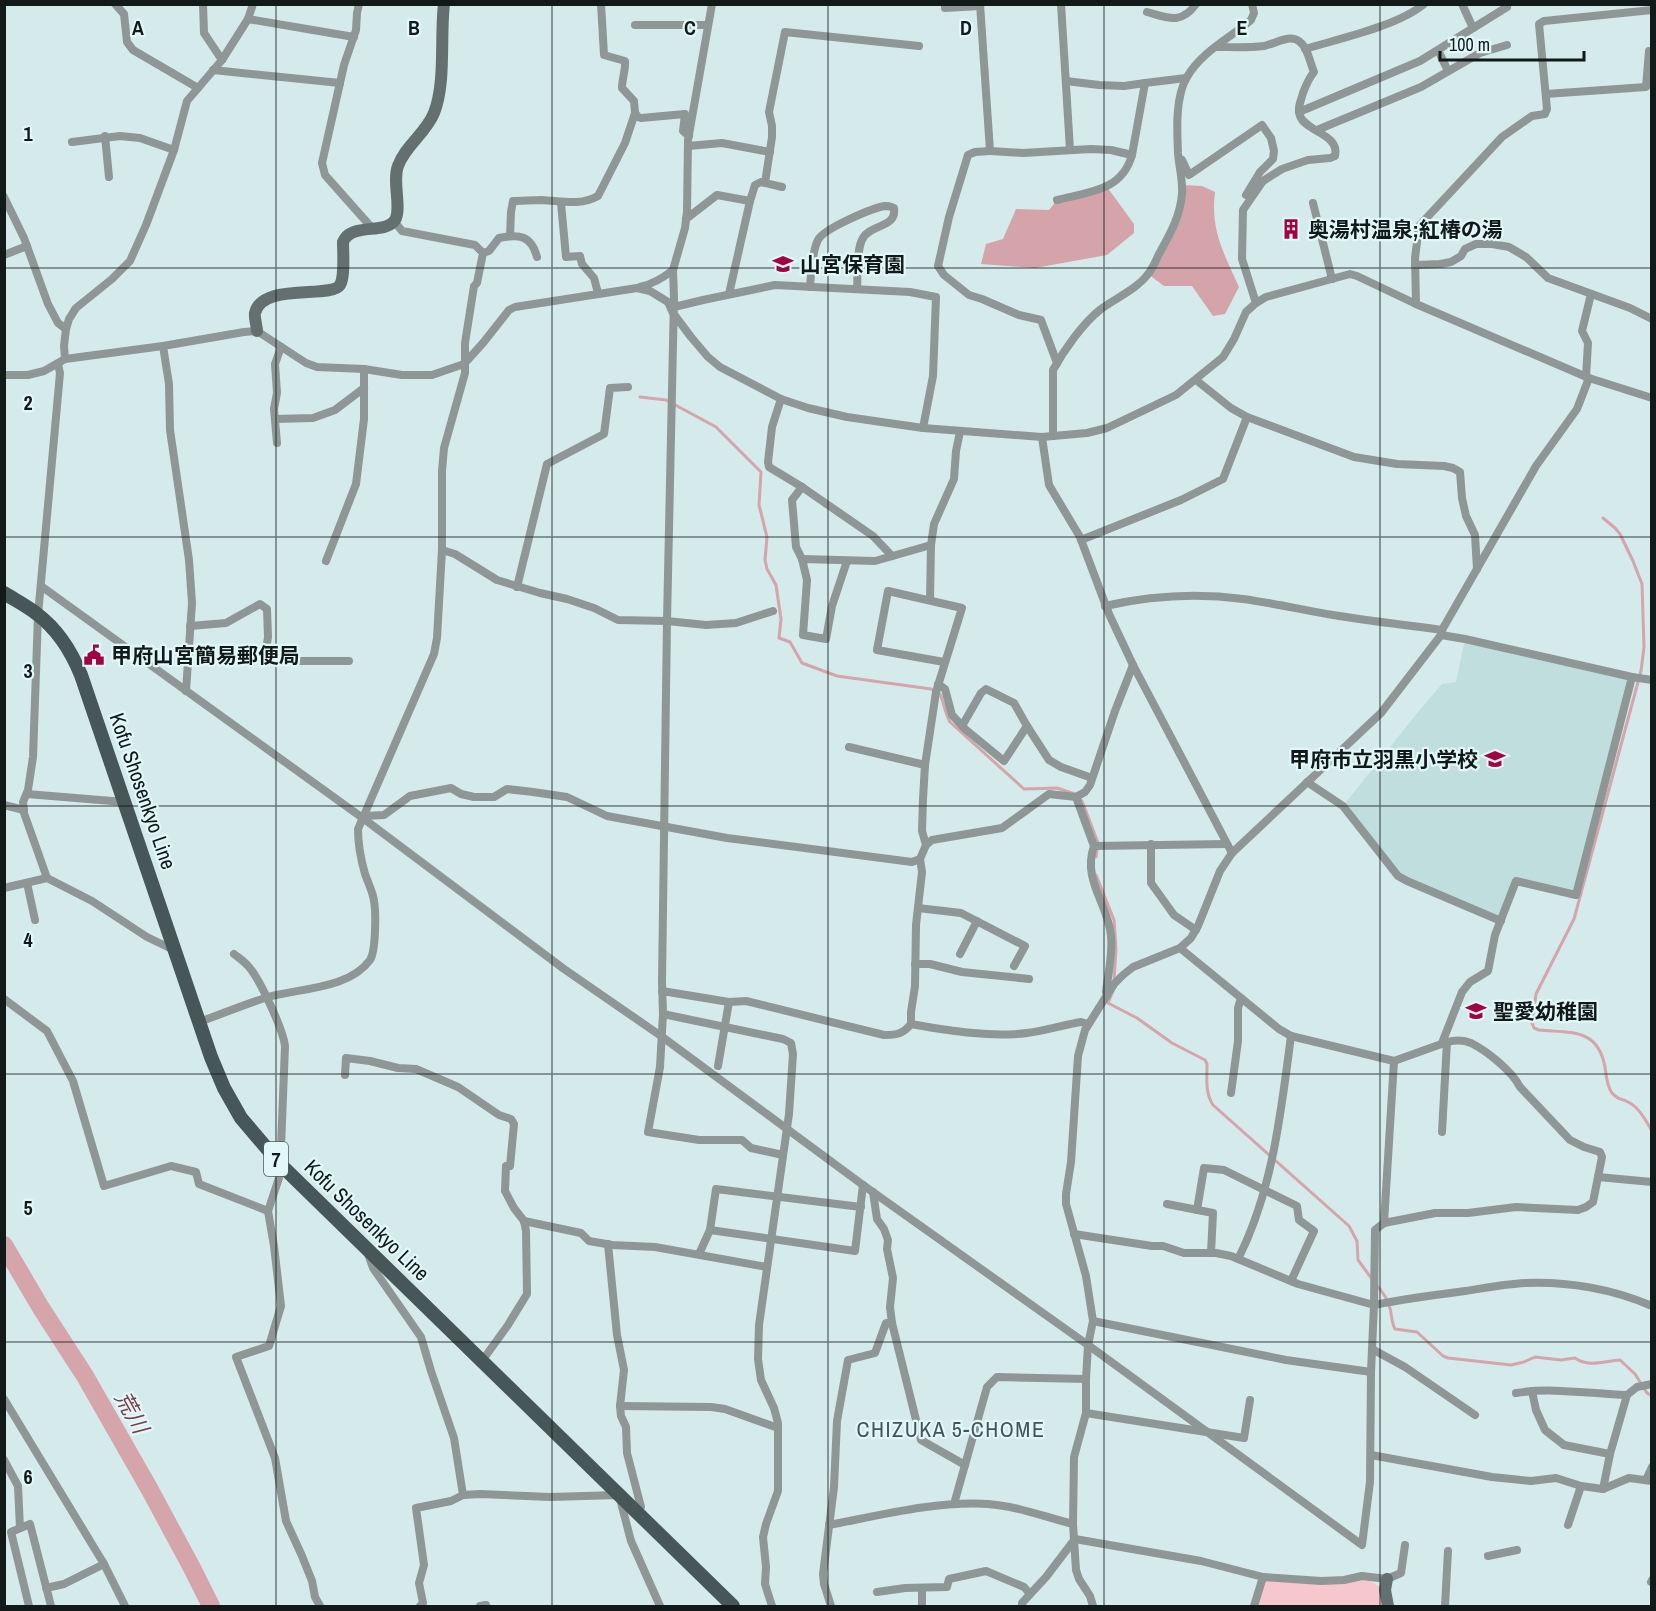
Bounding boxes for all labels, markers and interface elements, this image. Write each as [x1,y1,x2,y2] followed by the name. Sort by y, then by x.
[132,14,144,41] text: A
[408,14,420,41] text: B
[684,14,696,41] text: C
[960,14,972,41] text: D
[1237,14,1248,41] text: E
[1440,24,1584,62] scale bar
[1449,32,1490,57] text: 100 m
[23,120,33,147] text: 1
[1308,215,1503,244] place label: 奥湯村温泉;紅椿の湯
[1279,217,1303,241] building icon: 奥湯村温泉;紅椿の湯
[800,250,905,279] place label: 山宮保育園
[771,252,795,276] school or university icon: 山宮保育園
[23,389,33,416] text: 2
[111,641,300,670] place label: 甲府山宮簡易郵便局
[82,643,106,667] public building icon: 甲府山宮簡易郵便局
[23,657,33,684] text: 3
[103,709,183,873] street label: Kofu Shosenkyo Line
[1289,745,1478,774] place label: 甲府市立羽黒小学校
[1483,747,1507,771] school or university icon: 甲府市立羽黒小学校
[23,926,33,953] text: 4
[1493,997,1598,1026] place label: 聖愛幼稚園
[1464,999,1488,1023] school or university icon: 聖愛幼稚園
[264,1142,288,1176] road number: 7
[298,1153,436,1287] street label: Kofu Shosenkyo Line
[23,1194,33,1221] text: 5
[108,1385,157,1440] water label: 荒川
[857,1414,1045,1444] district label: CHIZUKA 5-CHOME
[23,1463,33,1490] text: 6

